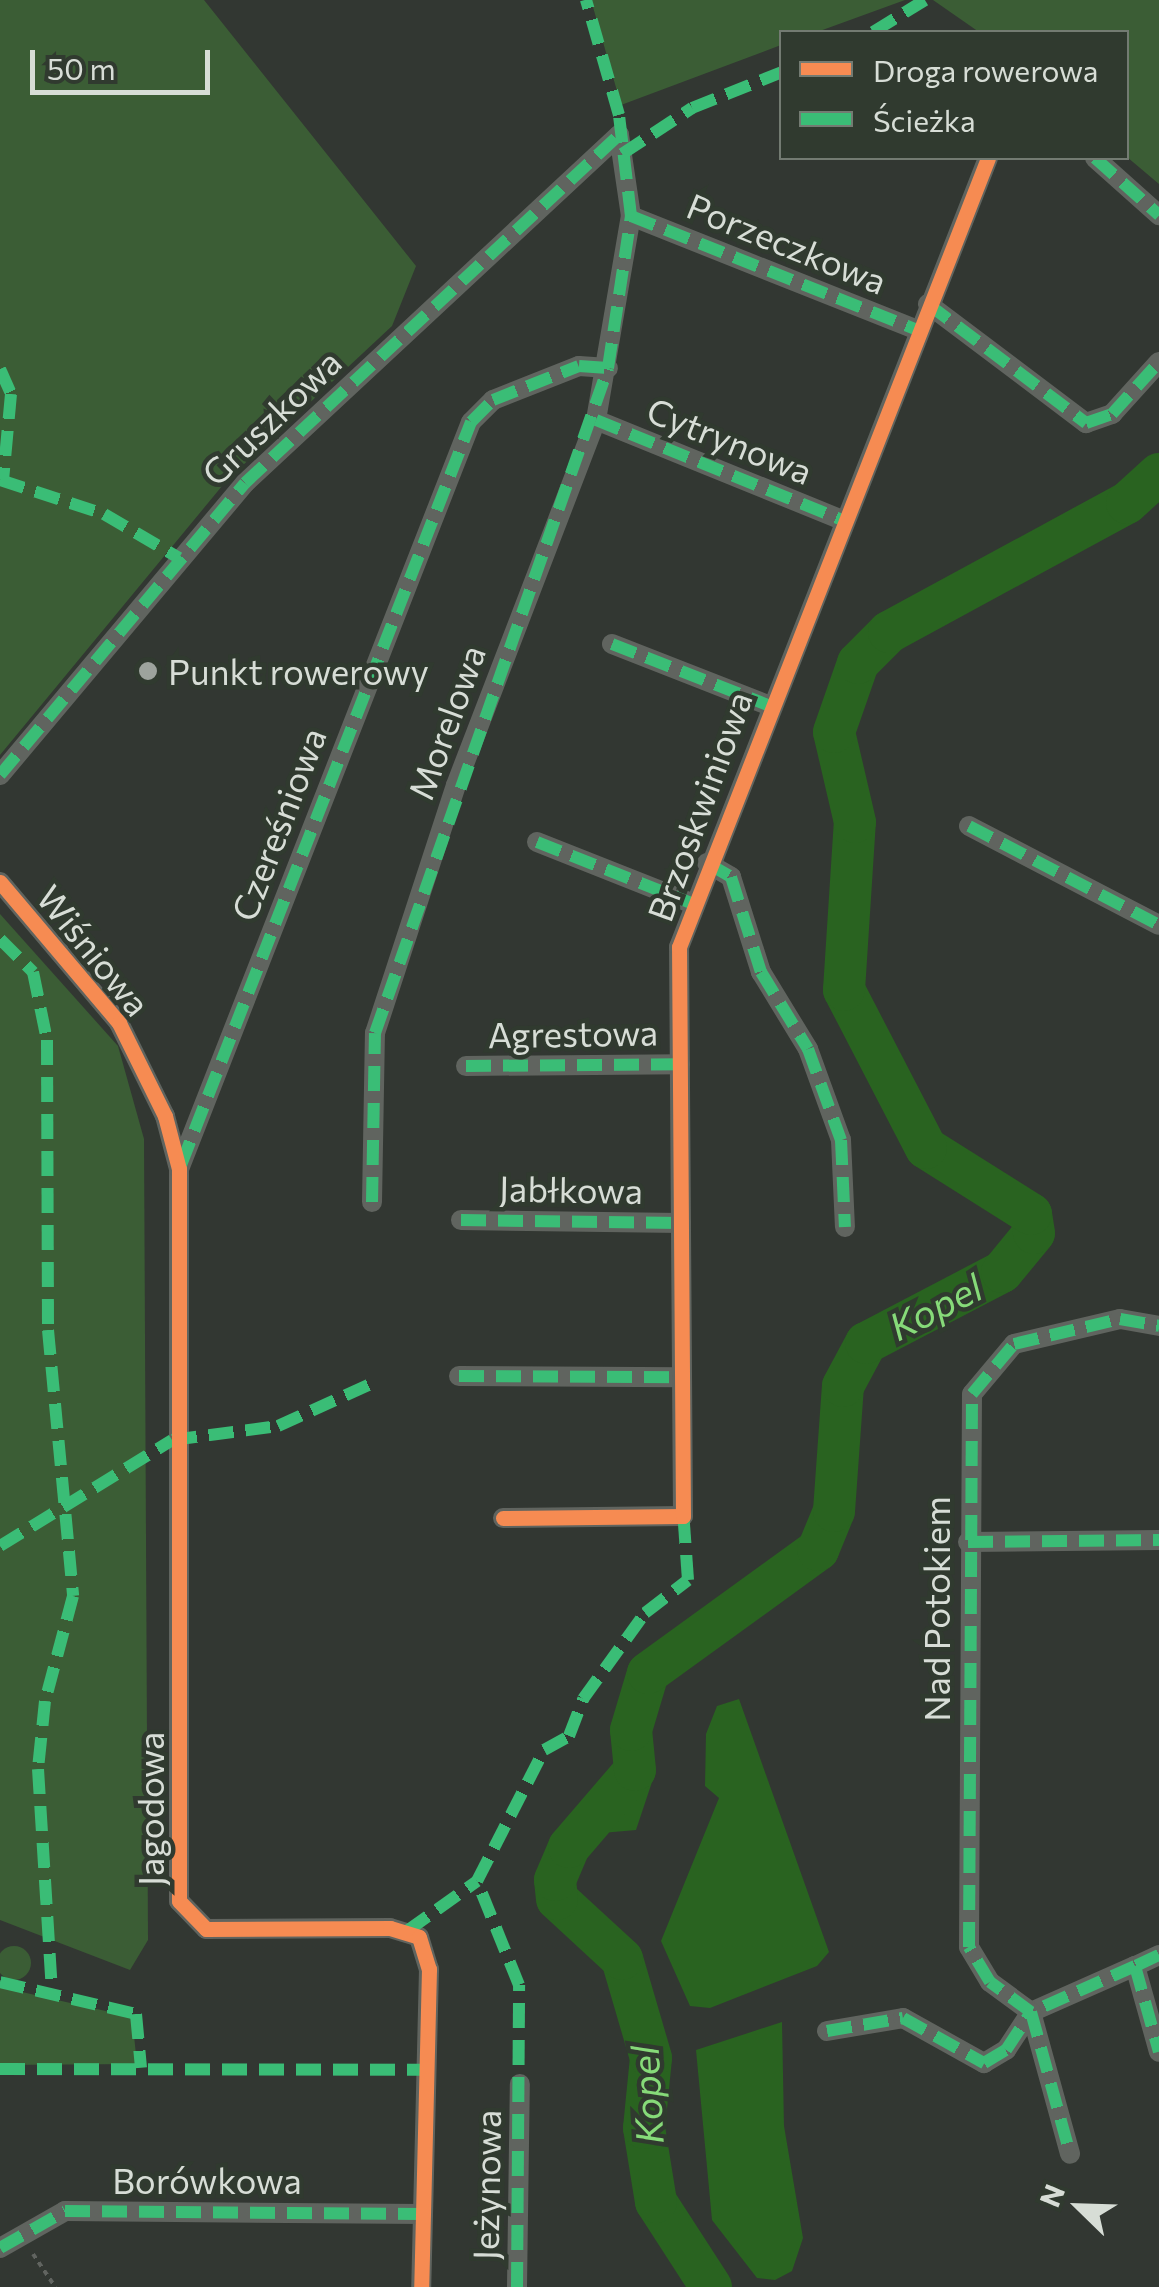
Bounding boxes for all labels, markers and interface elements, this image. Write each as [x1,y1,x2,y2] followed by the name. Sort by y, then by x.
[35,30,215,92] scale bar
[779,30,1129,160] legend
[47,49,116,86] text: 50 m
[873,51,1098,88] text: Droga rowerowa
[873,101,976,138] text: Ścieżka
[681,184,893,302] street label: Porzeczkowa
[193,340,349,494] street label: Gruszkowa
[641,388,819,492] street label: Cytrynowa
[399,639,493,805] street label: Morelowa
[168,650,429,692] place label: Punkt rowerowy
[137,660,159,682] marker: Punkt rowerowy
[638,685,760,927] street label: Brzoskwiniowa
[222,722,334,926] street label: Czereśniowa
[29,876,159,1024] street label: Wiśniowa
[487,1011,659,1055] street label: Agrestowa
[499,1167,643,1211] street label: Jabłkowa
[881,1263,989,1349] water label: Kopel
[915,1496,957,1722] street label: Nad Potokiem
[129,1732,171,1886] street label: Jagodowa
[621,2045,671,2145] water label: Kopel
[464,2109,508,2261] street label: Jeżynowa
[1029,2157,1129,2257] north arrow
[112,2159,302,2201] street label: Borówkowa
[1032,2179,1071,2212] text: N

